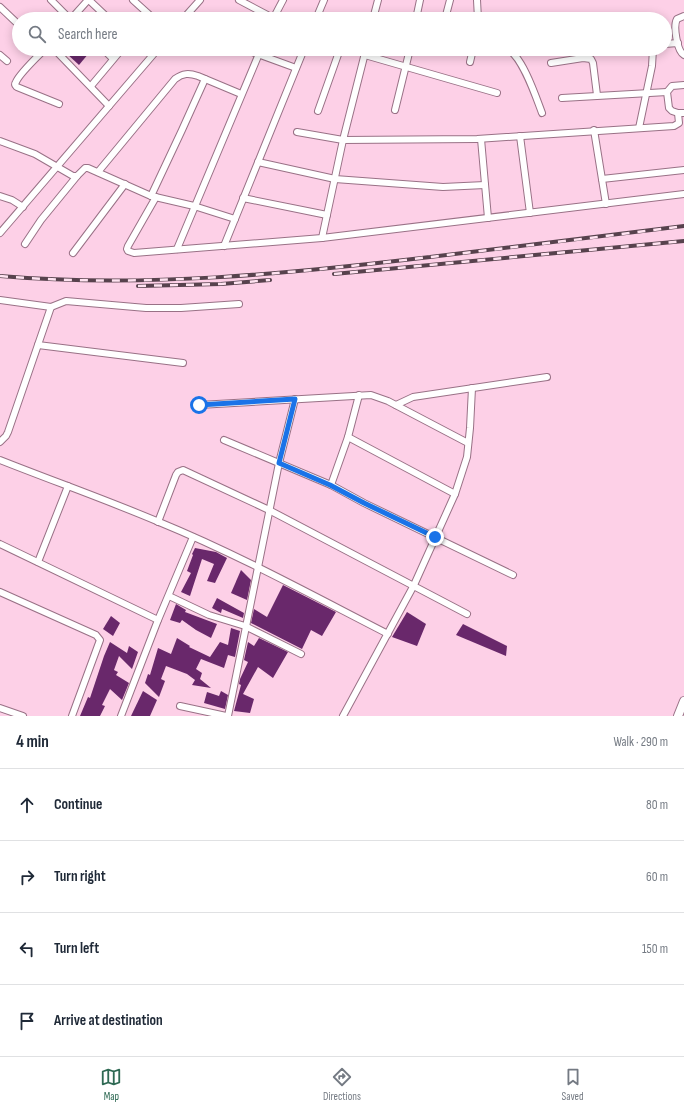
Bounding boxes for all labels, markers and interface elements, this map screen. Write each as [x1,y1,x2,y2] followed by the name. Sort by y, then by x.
[12,12,672,56] search box
[26,23,48,45] icon: search
[58,25,118,44] text: Search here
[190,396,208,414] route start
[426,528,444,546] route end
[16,732,49,752] text: 4 min
[613,734,668,750] text: Walk · 290 m
[16,794,38,816] icon: ahead
[54,795,103,814] text: Continue
[646,797,668,813] text: 80 m
[16,866,38,888] icon: right
[54,867,106,886] text: Turn right
[646,869,668,885] text: 60 m
[16,938,38,960] icon: left
[54,939,99,958] text: Turn left
[642,941,668,957] text: 150 m
[16,1010,38,1032] icon: arrive
[54,1011,163,1030] text: Arrive at destination
[100,1066,122,1103] tab: Map
[323,1066,361,1103] tab: Directions
[562,1066,584,1103] tab: Saved

